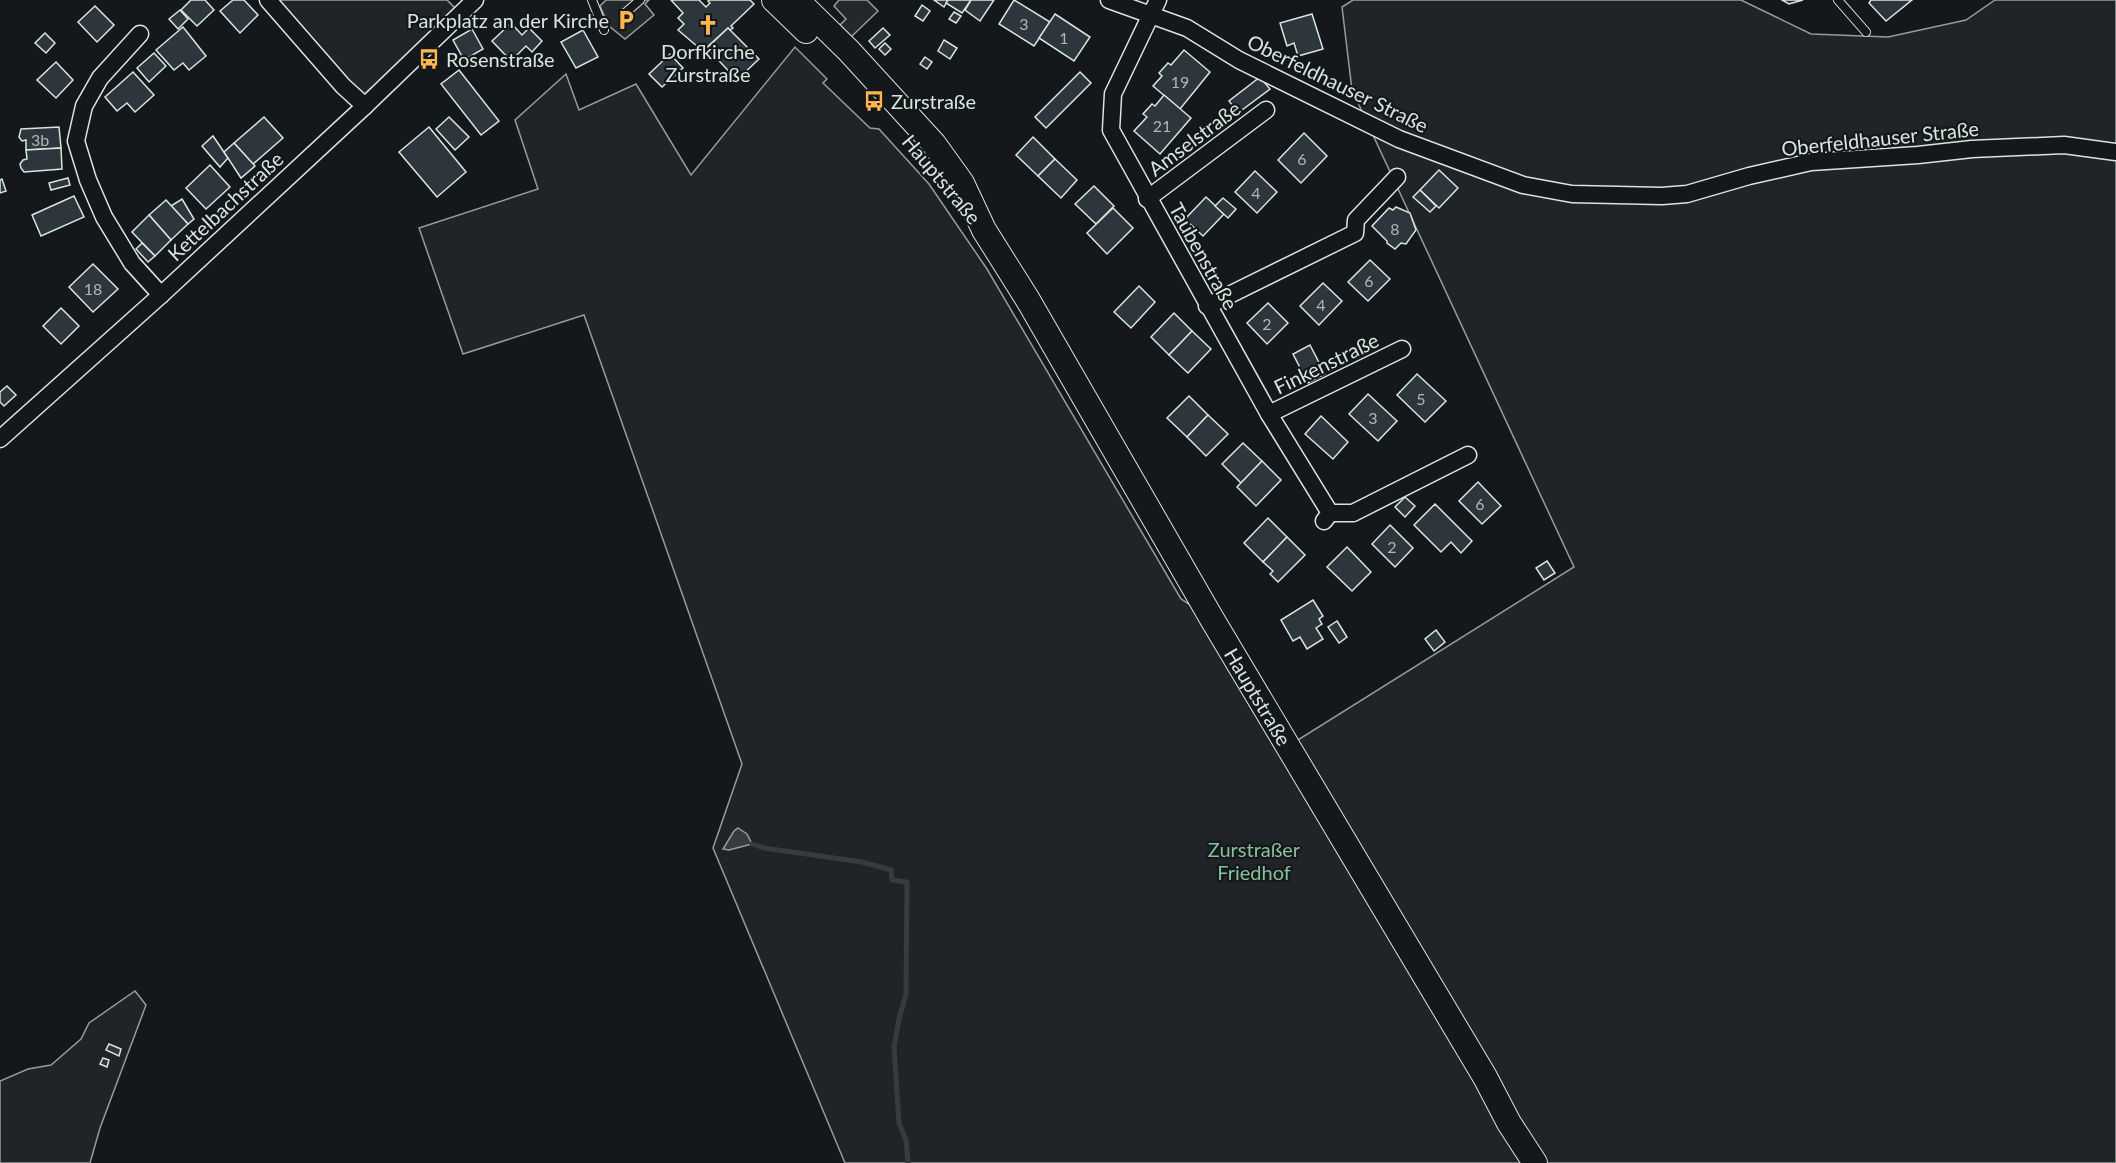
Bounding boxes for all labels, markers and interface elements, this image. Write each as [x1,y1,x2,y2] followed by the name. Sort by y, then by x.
[407,8,609,32] place label: Parkplatz an der Kirche
[614,8,638,32] parking icon: Parkplatz an der Kirche
[696,13,720,37] church icon: Dorfkirche Zurstraße
[1019,14,1029,33] house number: 3
[1059,28,1069,47] house number: 1
[1244,29,1432,137] street label: Oberfeldhauser Straße
[661,39,755,86] place label: Dorfkirche Zurstraße
[417,47,441,71] bus stop icon: Rosenstraße
[446,47,555,71] place label: Rosenstraße
[1171,72,1189,91] house number: 19
[862,89,886,113] bus stop icon: Zurstraße
[891,89,976,113] place label: Zurstraße
[1143,96,1245,180] street label: Amselstraße
[1153,116,1171,135] house number: 21
[1780,116,1980,160] street label: Oberfeldhauser Straße
[898,129,986,229] street label: Hauptstraße
[31,130,49,149] house number: 3b
[162,146,288,266] street label: Kettelbachstraße
[1297,149,1307,168] house number: 6
[1251,183,1261,202] house number: 4
[1165,198,1243,314] street label: Taubenstraße
[1390,219,1400,238] house number: 8
[1364,271,1374,290] house number: 6
[84,279,102,298] house number: 18
[1316,295,1326,314] house number: 4
[1262,314,1272,333] house number: 2
[1270,327,1382,399] street label: Finkenstraße
[1416,389,1426,408] house number: 5
[1368,408,1378,427] house number: 3
[1475,494,1485,513] house number: 6
[1387,537,1397,556] house number: 2
[1220,643,1297,750] street label: Hauptstraße
[1208,837,1301,884] park label: Zurstraßer Friedhof

